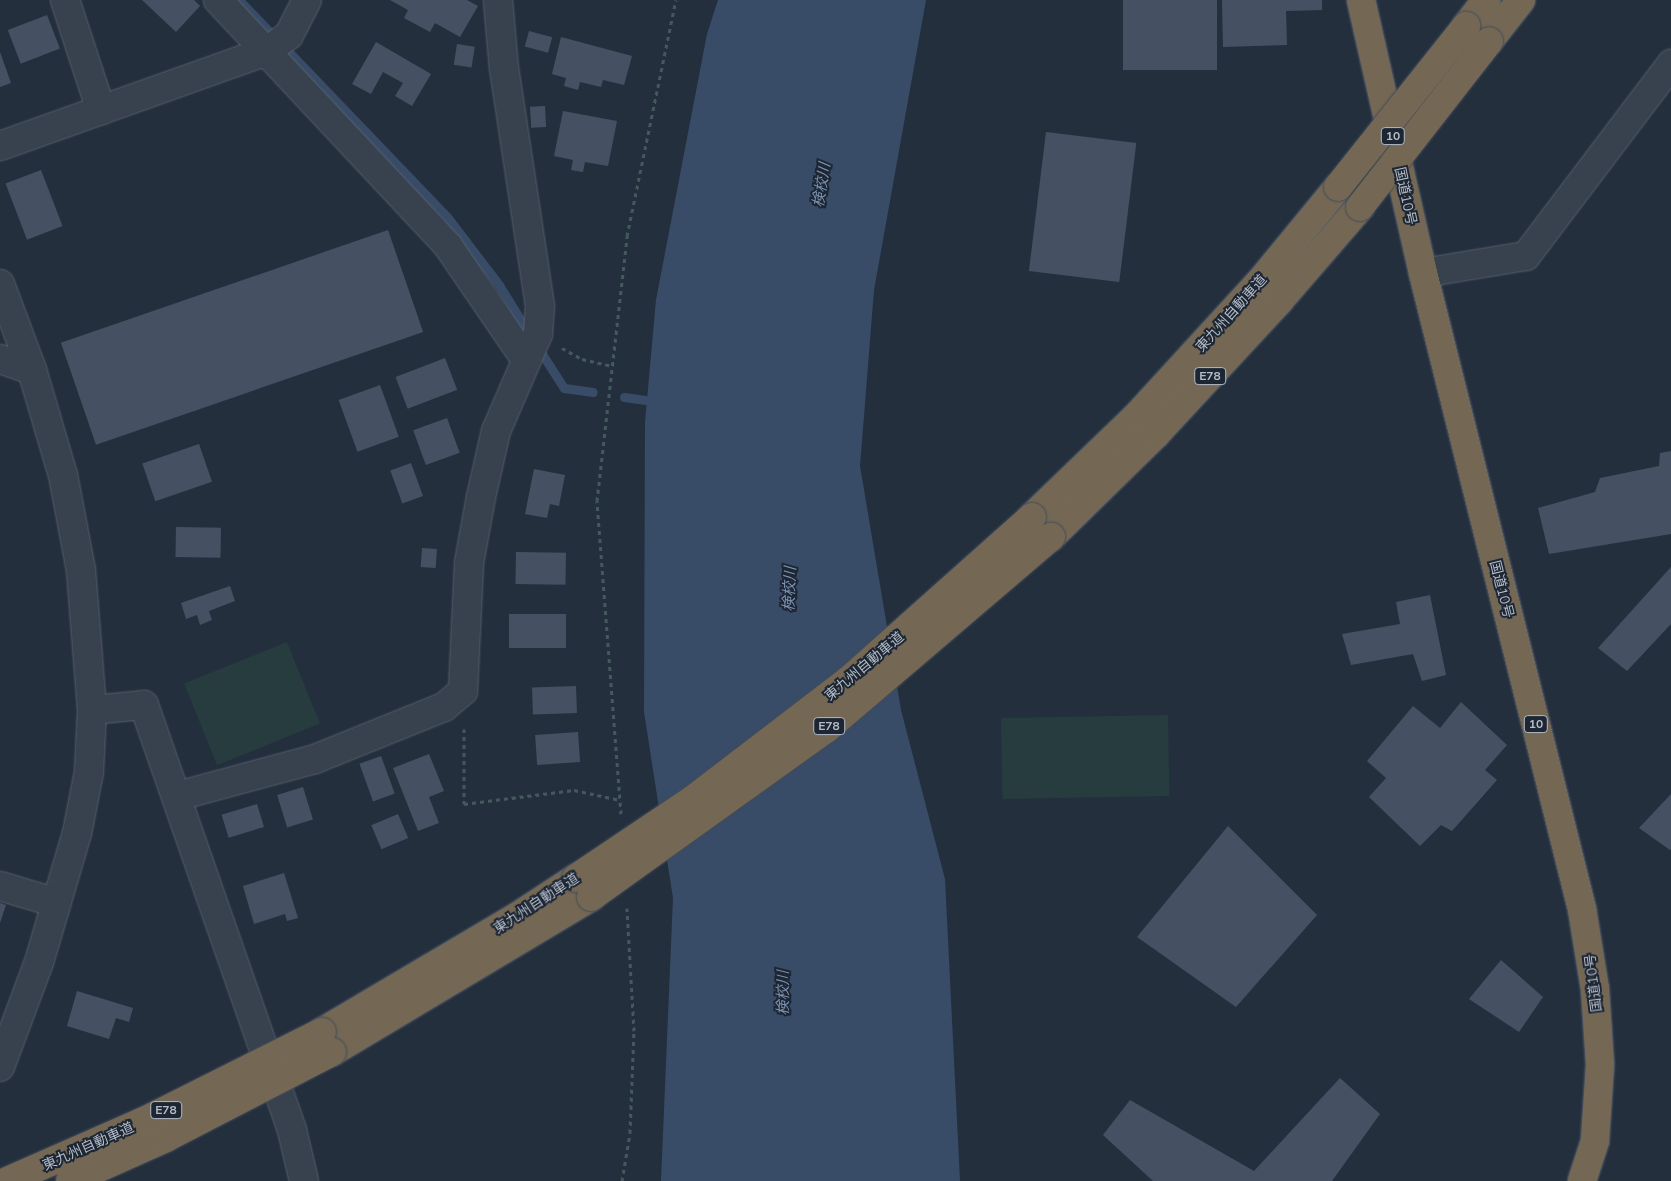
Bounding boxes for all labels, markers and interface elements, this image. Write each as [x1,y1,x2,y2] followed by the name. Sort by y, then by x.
[1380,126,1406,146] road number: 10
[809,161,833,209] water label: 検校川
[1392,165,1420,227] street label: 国道10号
[1192,271,1270,355] street label: 東九州自動車道
[1194,366,1226,386] road number: E78
[1487,558,1517,620] street label: 国道10号
[779,566,799,612] water label: 検校川
[821,628,907,704] street label: 東九州自動車道
[1524,714,1548,734] road number: 10
[813,716,845,736] road number: E78
[490,869,582,937] street label: 東九州自動車道
[1581,953,1605,1013] street label: 国道10号
[774,971,792,1015] water label: 検校川
[150,1100,182,1120] road number: E78
[40,1118,136,1174] street label: 東九州自動車道

